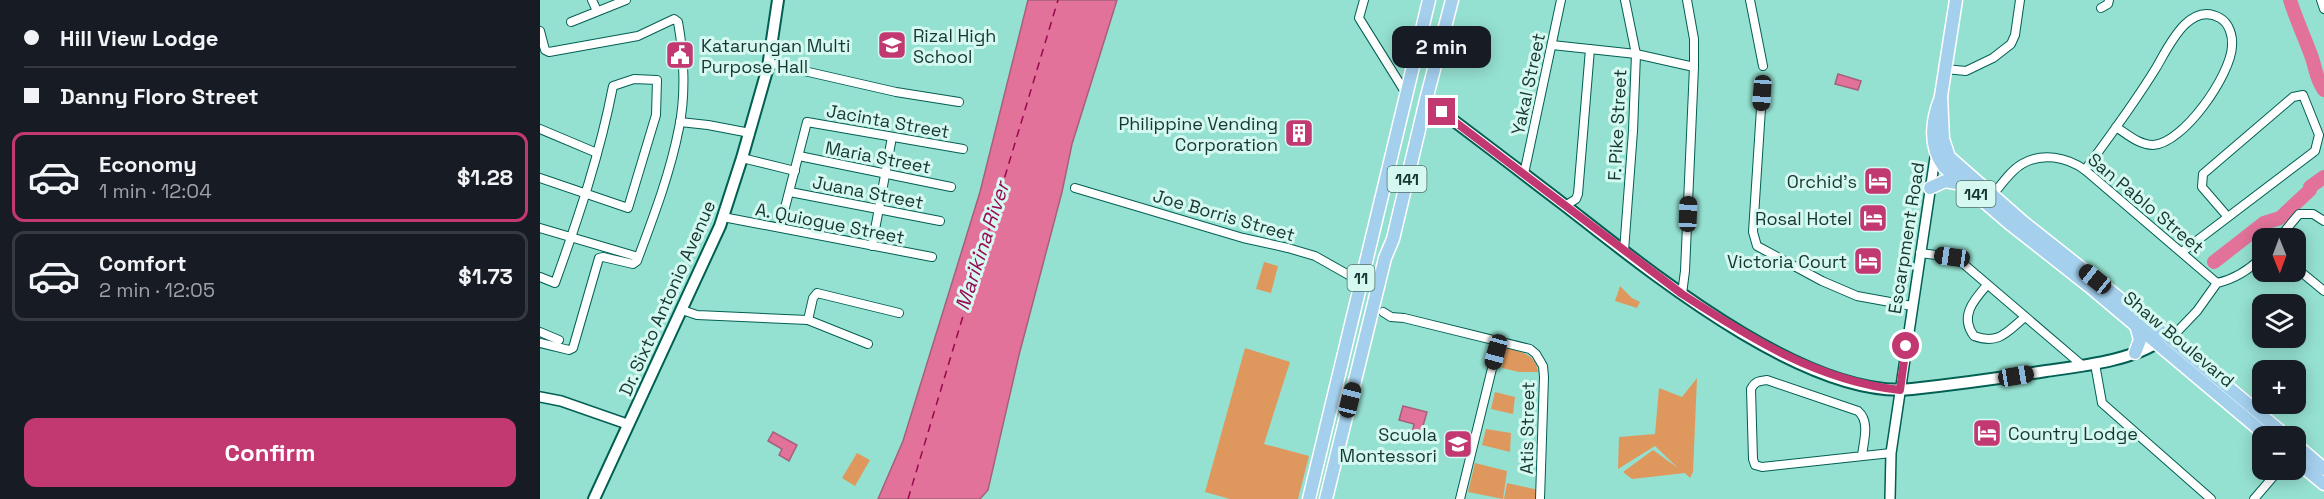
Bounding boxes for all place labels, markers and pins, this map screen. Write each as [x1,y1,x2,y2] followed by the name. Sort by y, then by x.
[913,24,996,68] place label: Rizal High School
[876,29,908,61] school or university icon: Rizal High School
[701,34,850,78] place label: Katarungan Multi Purpose Hall
[664,39,696,71] public building icon: Katarungan Multi Purpose Hall
[1118,112,1278,156] place label: Philippine Vending Corporation
[1283,117,1315,149] building icon: Philippine Vending Corporation
[1862,165,1894,197] hotel icon: Orchid's
[1787,170,1857,193] place label: Orchid's
[1857,202,1889,234] hotel icon: Rosal Hotel
[1755,207,1852,230] place label: Rosal Hotel
[1852,245,1884,277] hotel icon: Victoria Court
[1727,250,1847,273] place label: Victoria Court
[1971,417,2003,449] hotel icon: Country Lodge
[2008,422,2138,445] place label: Country Lodge
[1340,423,1437,467] place label: Scuola Montessori
[1442,428,1474,460] school or university icon: Scuola Montessori

